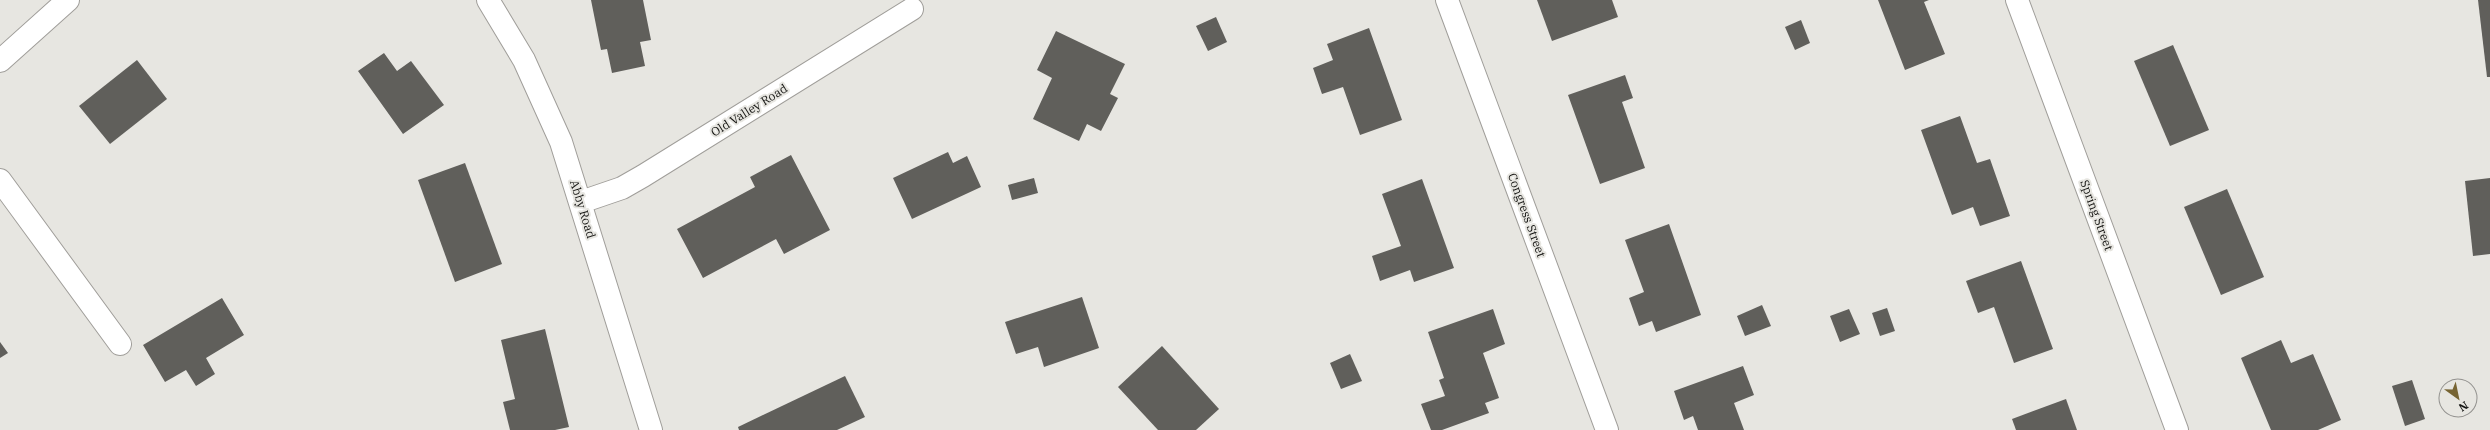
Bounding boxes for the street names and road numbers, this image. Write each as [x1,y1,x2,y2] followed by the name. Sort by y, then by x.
[708,80,790,140] street label: Old Valley Road
[1505,171,1549,259] street label: Congress Street
[567,178,599,240] street label: Abby Road
[2077,178,2117,252] street label: Spring Street

